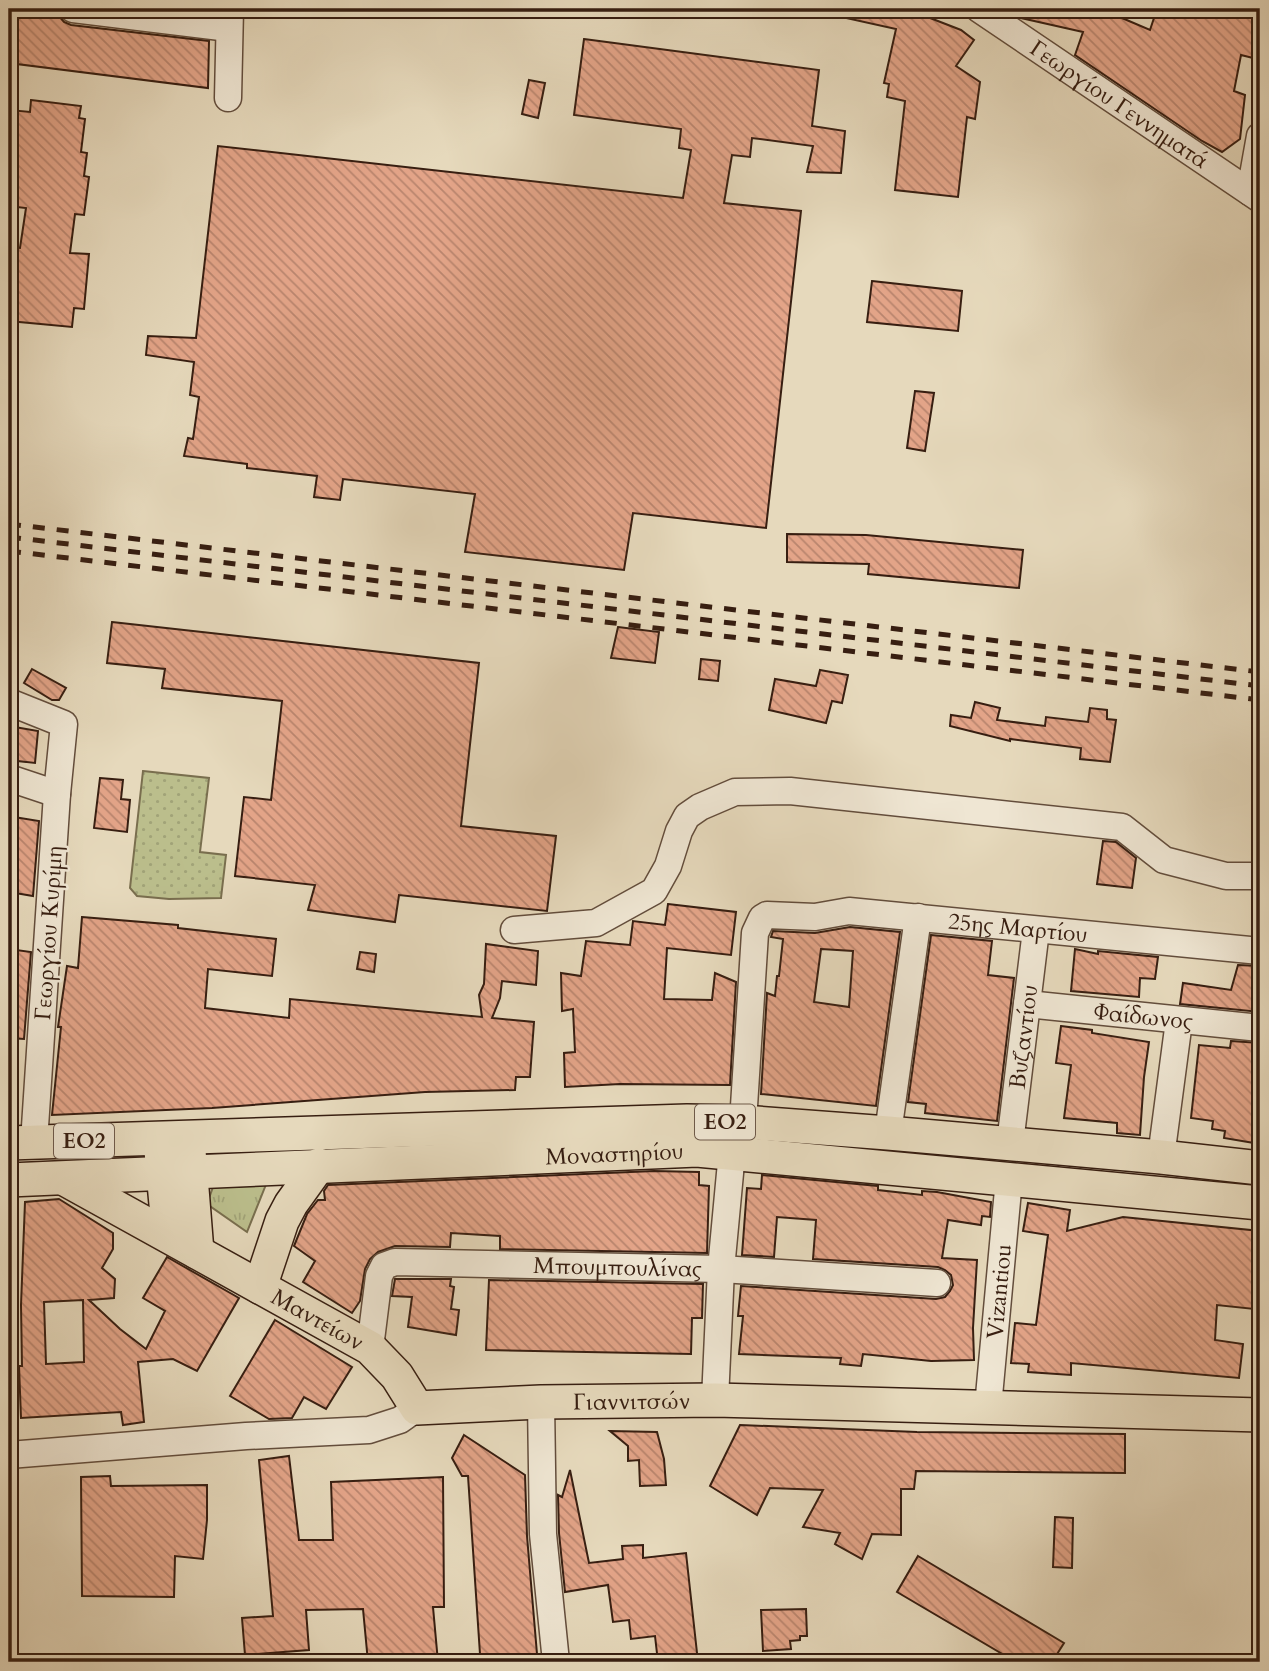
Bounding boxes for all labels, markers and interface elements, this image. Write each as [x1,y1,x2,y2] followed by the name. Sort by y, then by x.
[1024,33,1215,176] street label: Γεωργίου Γεννηματά
[27,845,70,1021] street label: Γεωργίου Κυρίμη
[947,906,1089,950] street label: 25ης Μαρτίου
[1002,983,1045,1091] street label: Βυζαντίου
[1092,996,1195,1037] street label: Φαίδωνος
[695,1104,755,1140] road number: ΕΟ2
[54,1124,114,1158] road number: ΕΟ2
[545,1136,684,1173] street label: Μοναστηρίου
[979,1243,1019,1341] street label: Vizantiou
[533,1250,702,1285] street label: Μπουμπουλίνας
[266,1281,369,1358] street label: Μαντείων
[573,1385,690,1418] street label: Γιαννιτσών

